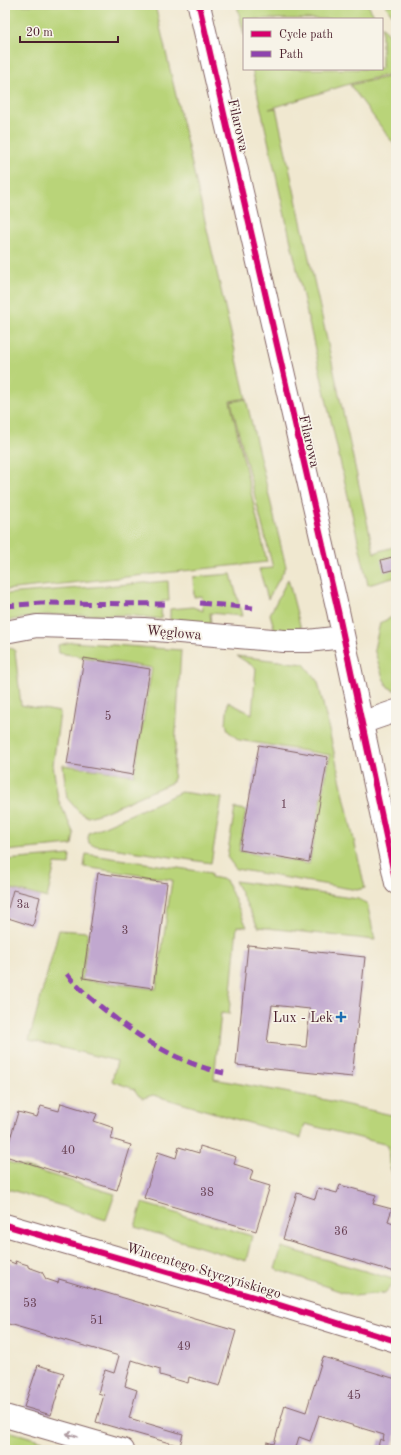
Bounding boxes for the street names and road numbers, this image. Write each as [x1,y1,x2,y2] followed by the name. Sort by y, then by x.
[225,97,251,153] street label: Filarowa
[296,413,322,469] street label: Filarowa
[146,624,202,642] street label: Węglowa
[125,1241,283,1301] street label: Wincentego Styczyńskiego

